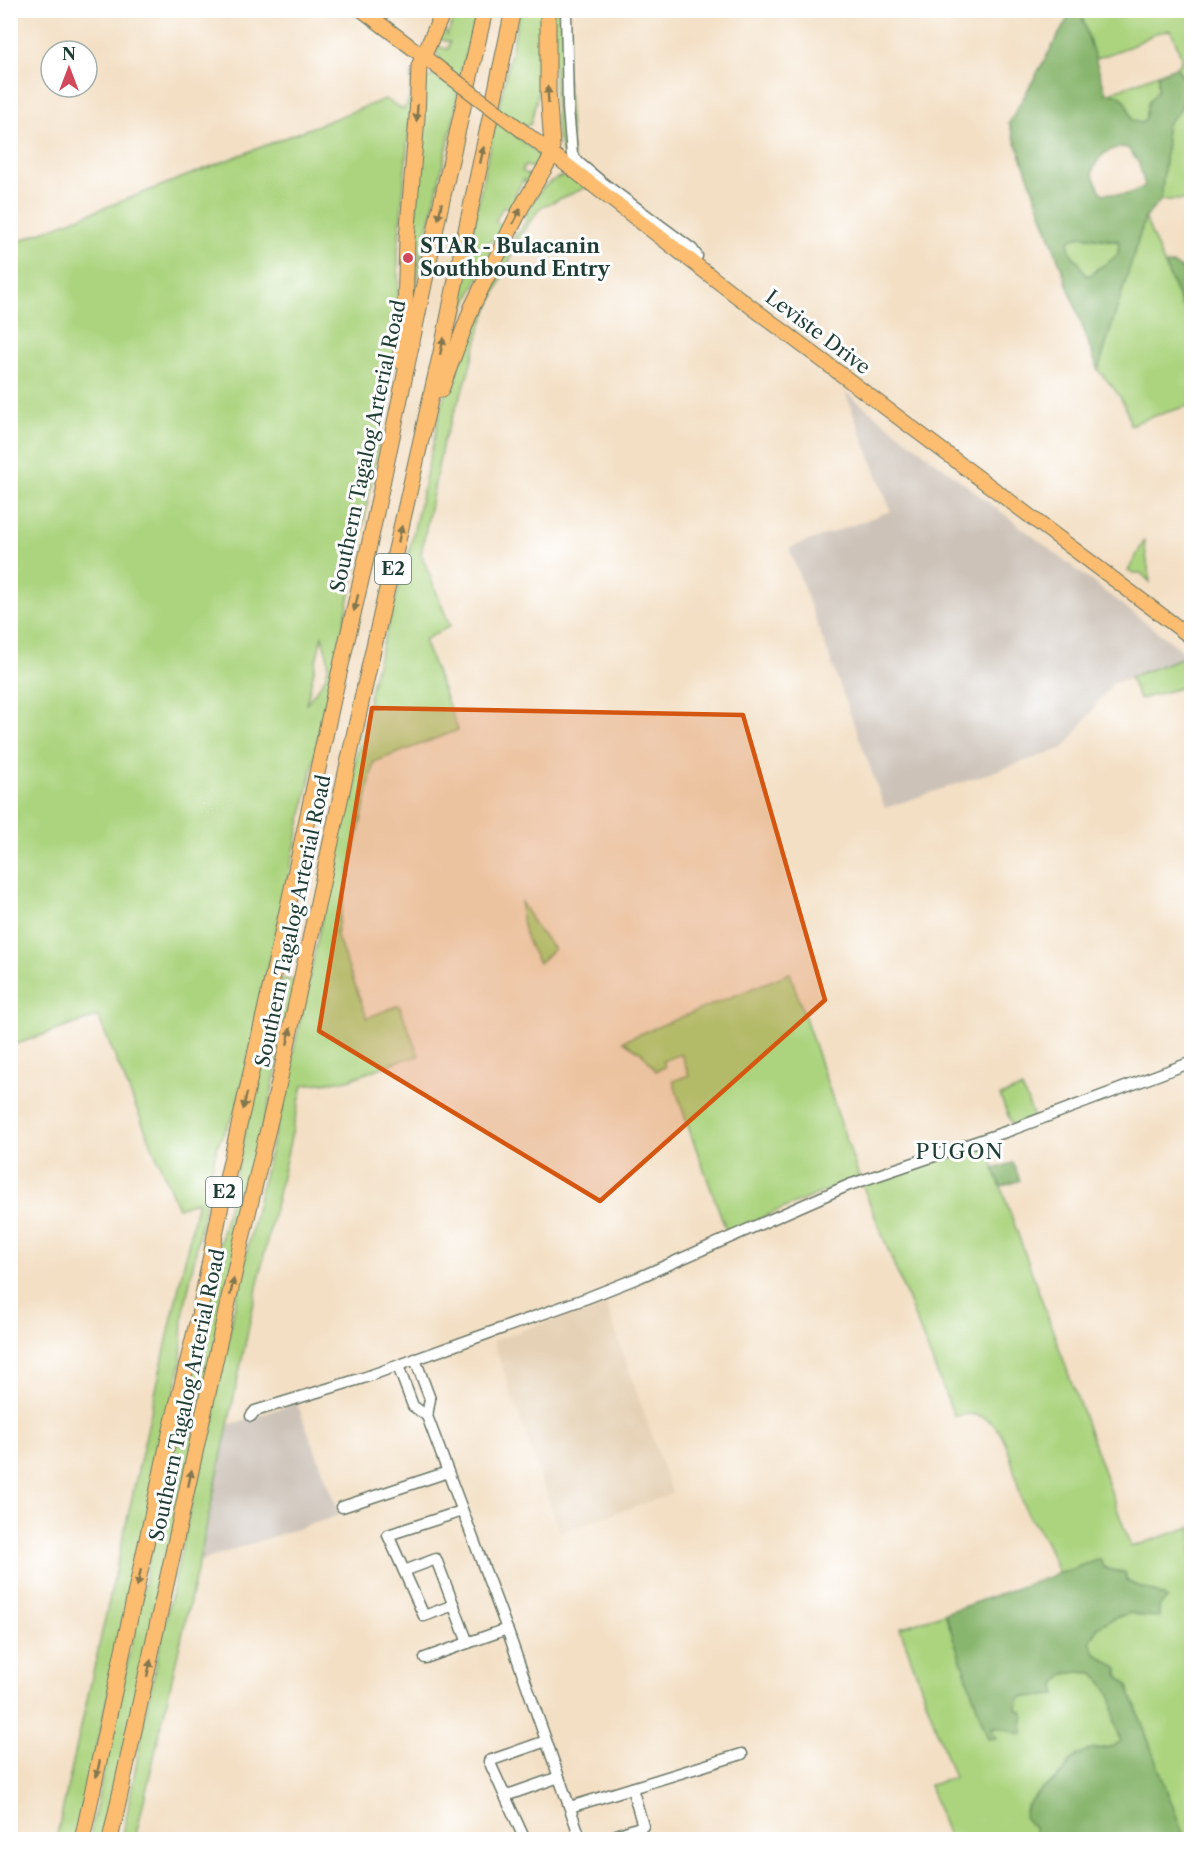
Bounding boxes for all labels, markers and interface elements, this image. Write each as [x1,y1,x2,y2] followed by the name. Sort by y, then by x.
[39,39,99,99] north arrow
[62,44,76,64] text: N
[543,86,552,105] one-way arrow
[412,104,422,123] one-way arrow
[478,145,487,164] one-way arrow
[435,202,444,221] one-way arrow
[512,208,522,225] one-way arrow
[420,234,610,281] place label: STAR - Bulacanin Southbound Entry
[401,251,415,265] marker: STAR - Bulacanin Southbound Entry
[761,285,875,379] street label: Leviste Drive
[325,298,411,594] street label: Southern Tagalog Arterial Road
[438,337,448,355] one-way arrow
[396,524,405,543] one-way arrow
[375,554,411,584] road number: E2
[350,594,360,612] one-way arrow
[250,773,336,1069] street label: Southern Tagalog Arterial Road
[285,1026,294,1045] one-way arrow
[239,1092,249,1110] one-way arrow
[916,1139,1004,1164] district label: PUGON
[206,1177,242,1207] road number: E2
[144,1247,230,1543] street label: Southern Tagalog Arterial Road
[228,1278,237,1297] one-way arrow
[186,1468,195,1487] one-way arrow
[134,1569,143,1588] one-way arrow
[144,1659,154,1678] one-way arrow
[93,1760,102,1779] one-way arrow

